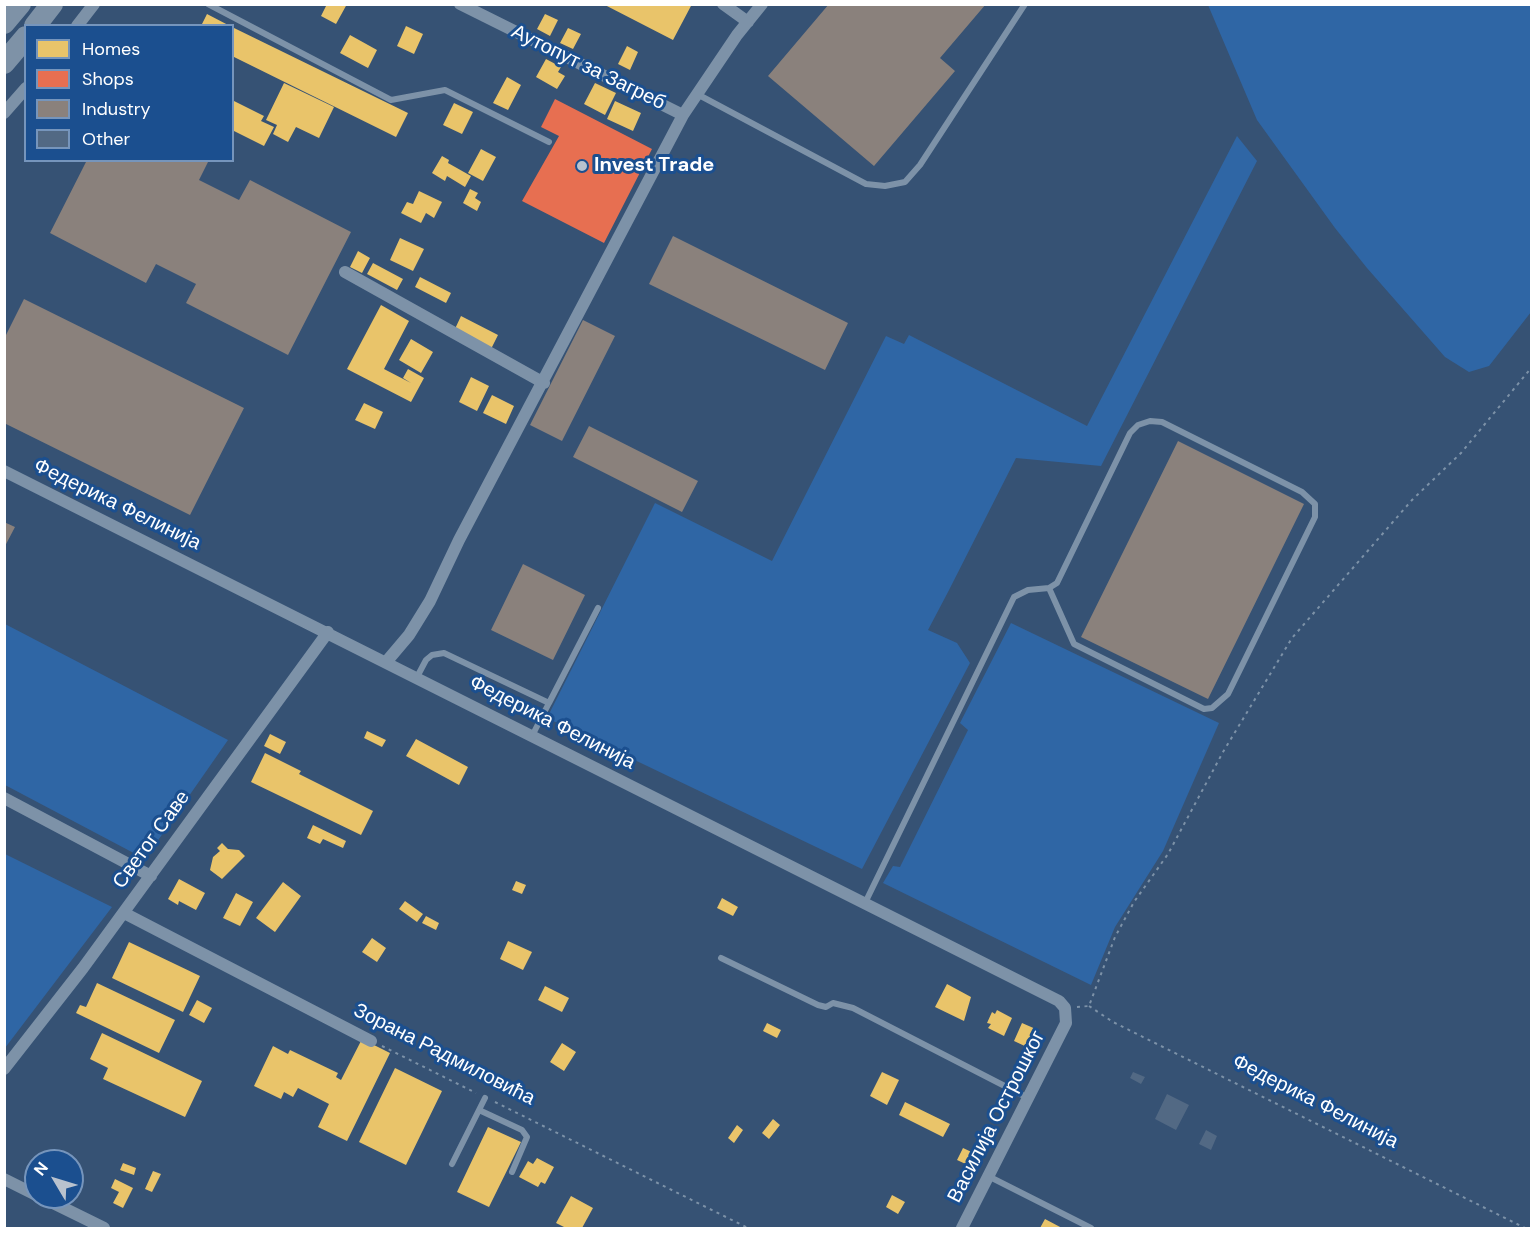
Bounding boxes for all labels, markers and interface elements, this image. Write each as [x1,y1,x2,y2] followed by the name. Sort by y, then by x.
[507,20,669,116] street label: Аутопут за Загреб
[24,24,234,162] legend
[82,37,140,61] text: Homes
[82,67,134,91] text: Shops
[82,97,151,121] text: Industry
[82,127,130,151] text: Other
[594,154,714,178] place label: Invest Trade
[575,159,589,173] marker: Invest Trade
[30,454,204,556] street label: Федерика Фелинија
[465,671,639,775] street label: Федерика Фелинија
[108,786,196,894] street label: Светог Саве
[349,999,539,1111] street label: Зорана Радмиловића
[943,1027,1051,1207] street label: Василија Острошког
[1228,1050,1402,1154] street label: Федерика Фелинија
[24,1149,84,1209] north arrow
[29,1158,53,1180] text: N

